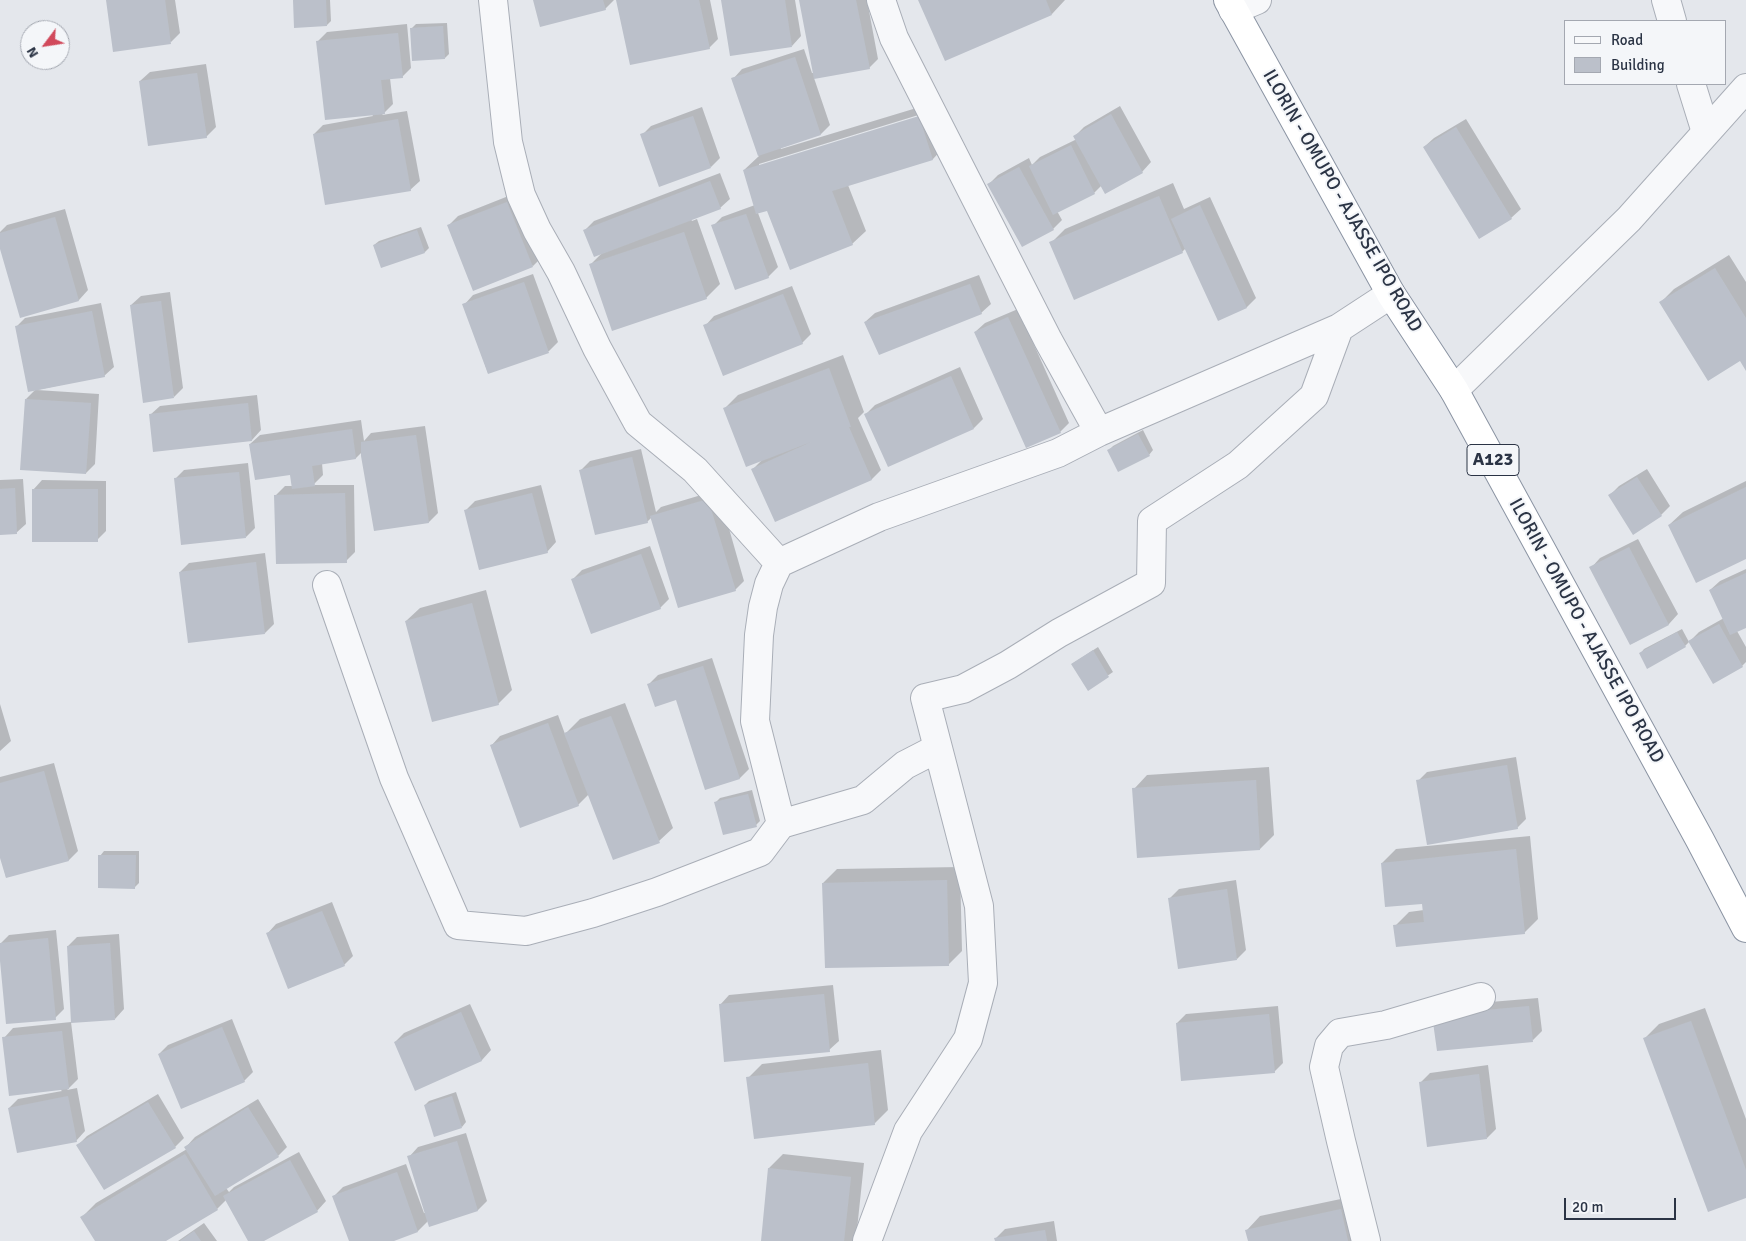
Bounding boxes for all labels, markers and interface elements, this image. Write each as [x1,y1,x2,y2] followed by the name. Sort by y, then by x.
[20,20,70,70] north arrow
[1564,20,1726,85] legend
[1611,31,1643,49] text: Road
[23,44,42,61] text: N
[1611,56,1665,74] text: Building
[1257,66,1427,336] street label: ILORIN - OMUPO - AJASSE IPO ROAD
[1467,444,1519,476] road number: A123
[1503,495,1669,767] street label: ILORIN - OMUPO - AJASSE IPO ROAD
[1566,1188,1678,1220] scale bar
[1572,1198,1603,1216] text: 20 m

